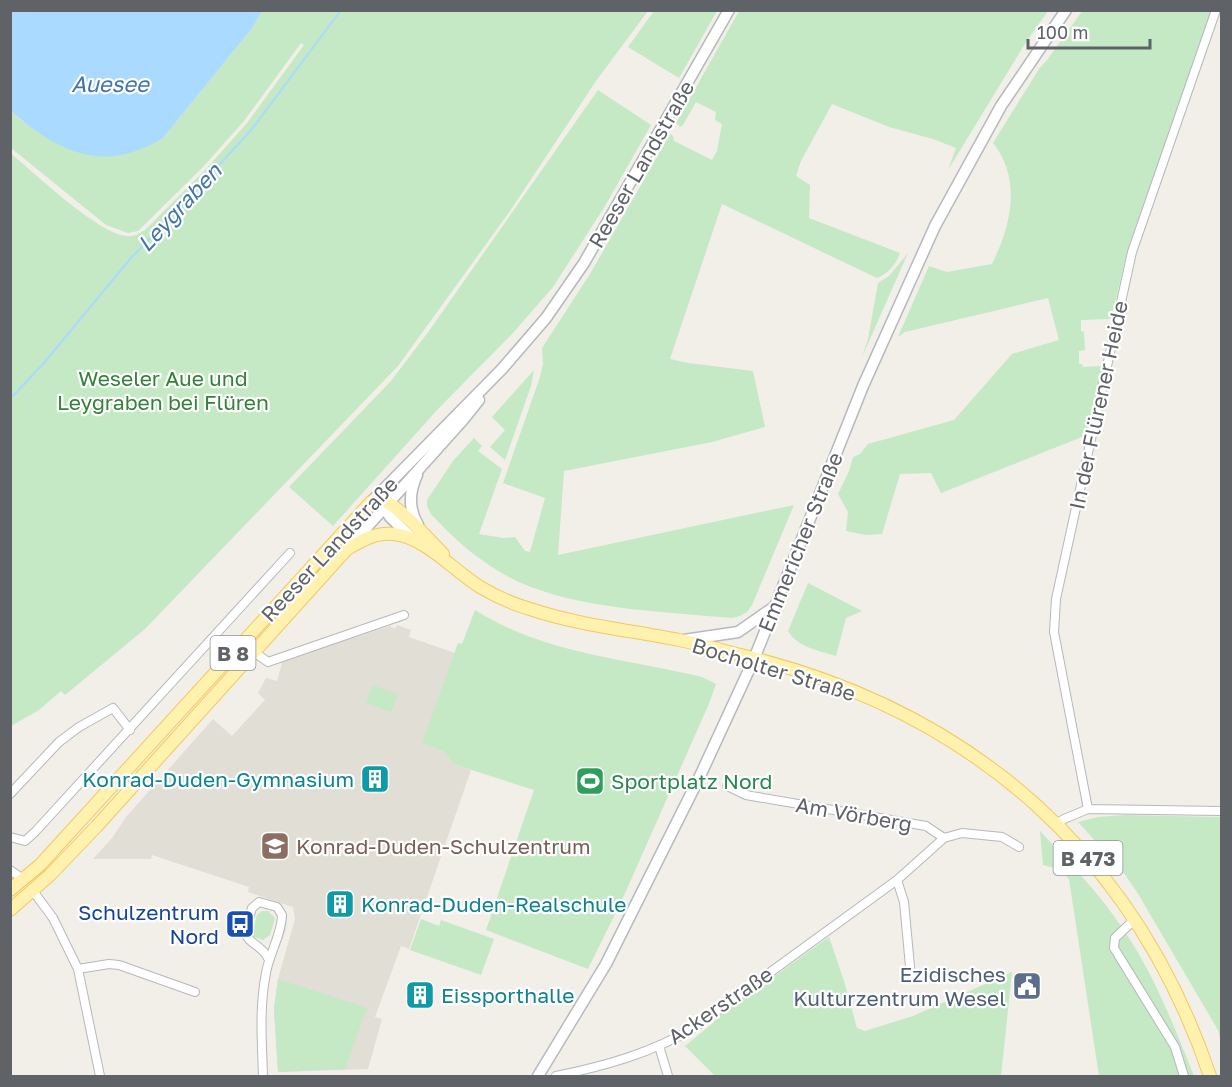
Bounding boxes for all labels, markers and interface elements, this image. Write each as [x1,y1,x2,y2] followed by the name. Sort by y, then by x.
[1028,12,1150,50] scale bar
[1037,21,1088,43] text: 100 m
[71,70,151,97] water label: Auesee
[583,76,699,252] street label: Reeser Landstraße
[131,156,228,257] water label: Leygraben
[1063,298,1133,512] street label: In der Flürener Heide
[57,365,269,415] park label: Weseler Aue und Leygraben bei Flüren
[752,448,848,636] street label: Emmericher Straße
[255,471,403,627] street label: Reeser Landstraße
[689,632,859,706] street label: Bocholter Straße
[210,636,256,670] road number: B 8
[359,763,391,795] building icon: Konrad-Duden-Gymnasium
[574,765,606,797] sports icon: Sportplatz Nord
[82,766,354,792] place label: Konrad-Duden-Gymnasium
[611,768,773,794] place label: Sportplatz Nord
[794,791,914,837] street label: Am Vörberg
[259,830,291,862] school or university icon: Konrad-Duden-Schulzentrum
[296,833,591,859] place label: Konrad-Duden-Schulzentrum
[1054,841,1122,875] road number: B 473
[324,888,356,920] building icon: Konrad-Duden-Realschule
[361,891,626,917] place label: Konrad-Duden-Realschule
[78,899,219,949] place label: Schulzentrum Nord
[224,908,256,940] bus stop icon: Schulzentrum Nord
[663,960,777,1050] street label: Ackerstraße
[793,961,1006,1011] place label: Ezidisches Kulturzentrum Wesel
[1011,970,1043,1002] public building icon: Ezidisches Kulturzentrum Wesel
[404,979,436,1011] building icon: Eissporthalle
[441,982,574,1008] place label: Eissporthalle

